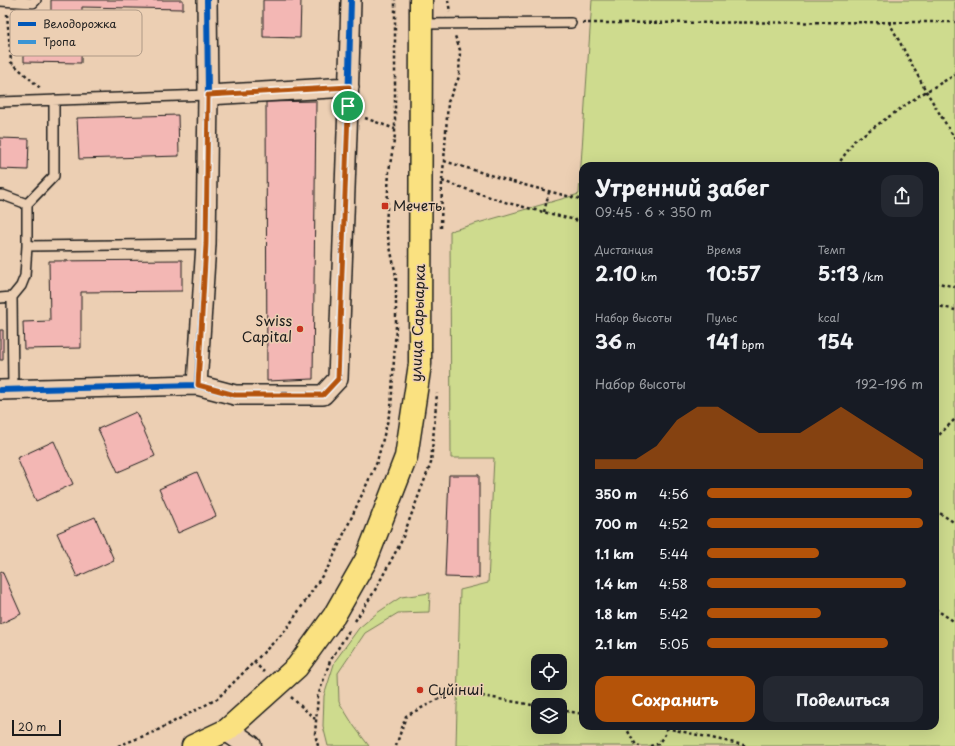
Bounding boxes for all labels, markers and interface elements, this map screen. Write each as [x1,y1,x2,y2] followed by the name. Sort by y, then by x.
[10,10,142,56] legend
[43,15,116,32] text: Велодорожка
[43,33,76,50] text: Тропа
[331,89,365,123] pin
[337,95,359,117] icon: arrive
[595,170,769,203] text: Утренний забег
[881,175,923,217] button: share
[393,195,442,216] place label: Мечеть
[380,201,390,211] marker: Мечеть
[595,202,712,221] text: 09:45 · 6 × 350 m
[595,241,653,258] text: Дистанция
[706,241,741,258] text: Время
[818,241,845,258] text: Темп
[595,258,637,288] text: 2.10
[706,258,761,288] text: 10:57
[818,258,859,288] text: 5:13
[405,264,430,382] street label: улица Сарыарка
[637,268,657,285] text: km
[859,268,884,285] text: /km
[595,309,672,326] text: Набор высоты
[706,309,737,326] text: Пульс
[818,309,840,326] text: kcal
[242,310,292,347] place label: Swiss Capital
[295,324,305,334] marker: Swiss Capital
[595,326,622,356] text: 36
[706,326,738,356] text: 141
[818,326,854,356] text: 154
[622,336,636,353] text: m
[738,336,764,353] text: bpm
[595,374,686,393] text: Набор высоты
[855,374,923,393] text: 192–196 m
[595,484,637,503] text: 350 m
[659,484,689,503] text: 4:56
[595,514,637,533] text: 700 m
[659,514,688,533] text: 4:52
[595,544,634,563] text: 1.1 km
[659,544,688,563] text: 5:44
[595,574,638,593] text: 1.4 km
[659,574,688,593] text: 4:58
[595,604,637,623] text: 1.8 km
[659,604,688,623] text: 5:42
[595,634,637,653] text: 2.1 km
[659,634,689,653] text: 5:05
[531,654,567,734] map controls
[531,654,567,690] button: locate
[595,676,755,722] button: Сохранить
[763,676,923,722] button: Поделиться
[428,679,483,700] place label: Сүйінші
[415,685,425,695] marker: Сүйінші
[531,698,567,734] button: layers
[12,718,61,737] scale bar
[18,718,46,735] text: 20 m

